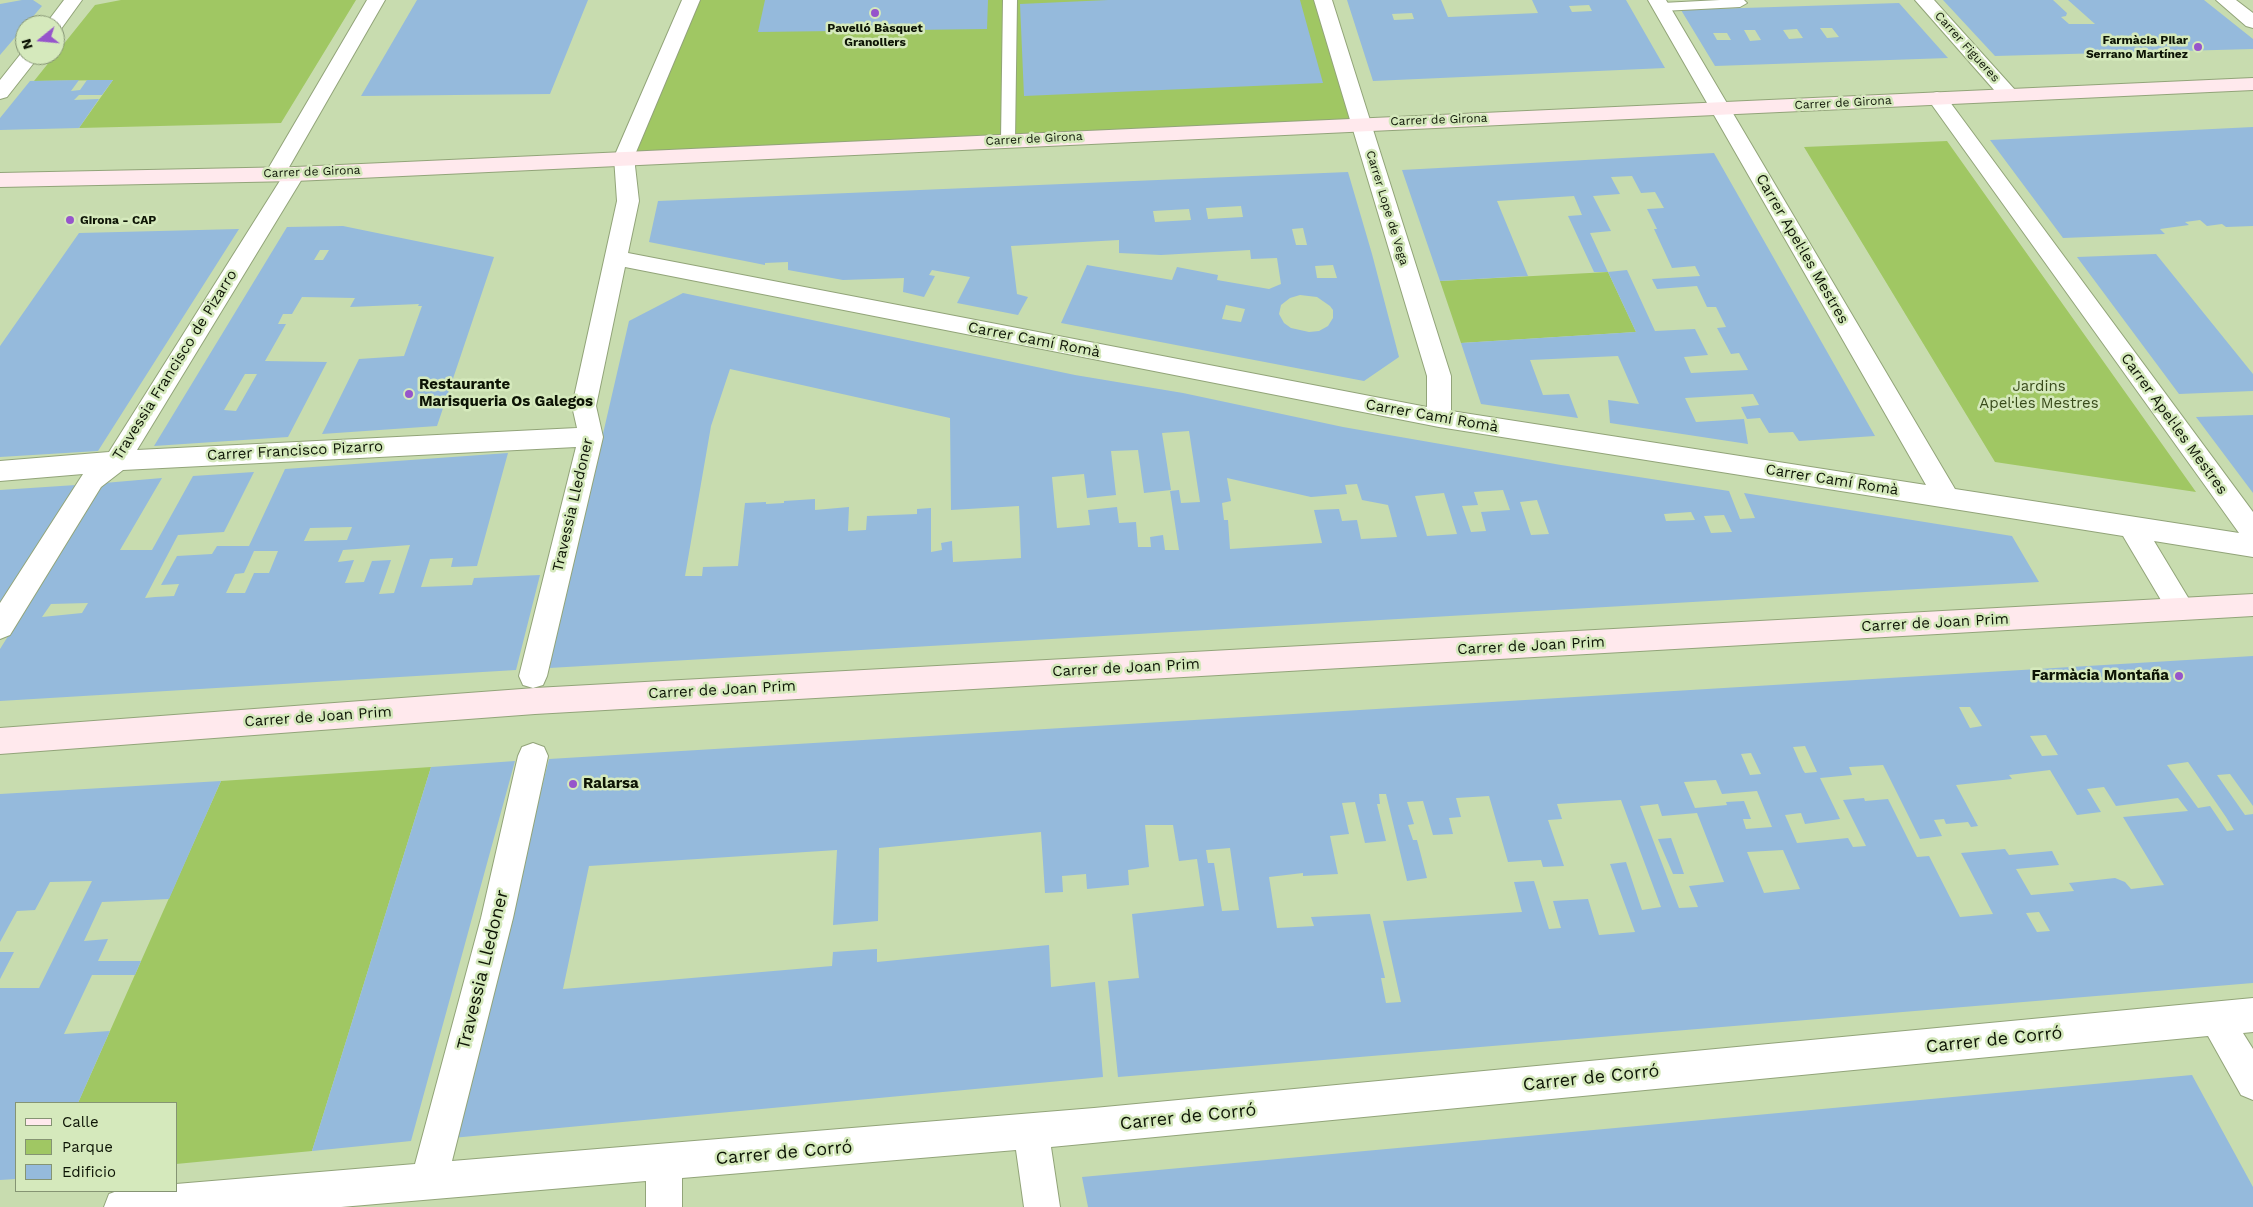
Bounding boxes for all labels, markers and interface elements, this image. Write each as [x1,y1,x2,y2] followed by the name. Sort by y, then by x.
[869,7,881,19] marker: Pavelló Bàsquet Granollers
[1932,9,2002,85] street label: Carrer Figueres
[15,15,65,65] north arrow
[827,21,923,49] place label: Pavelló Bàsquet Granollers
[2086,33,2188,61] place label: Farmàcia Pilar Serrano Martínez
[17,37,36,51] text: N
[2192,41,2204,53] marker: Farmàcia Pilar Serrano Martínez
[1794,93,1892,113] street label: Carrer de Girona
[1390,111,1488,129] street label: Carrer de Girona
[985,129,1083,149] street label: Carrer de Girona
[1363,149,1411,267] street label: Carrer Lope de Vega
[263,163,361,181] street label: Carrer de Girona
[1752,171,1852,327] street label: Carrer Apel·les Mestres
[80,213,156,227] place label: Girona - CAP
[64,214,76,226] marker: Girona - CAP
[109,267,241,463] street label: Travessia Francisco de Pizarro
[966,318,1102,362] street label: Carrer Camí Romà
[2117,350,2231,498] street label: Carrer Apel·les Mestres
[419,376,593,411] place label: Restaurante Marisqueria Os Galegos
[1979,378,2099,413] park label: Jardins Apel·les Mestres
[403,388,415,400] marker: Restaurante Marisqueria Os Galegos
[1364,395,1500,437] street label: Carrer Camí Romà
[549,436,597,574] street label: Travessia Lledoner
[206,437,384,465] street label: Carrer Francisco Pizarro
[1764,461,1900,499] street label: Carrer Camí Romà
[1861,610,2009,636] street label: Carrer de Joan Prim
[1457,633,1605,659] street label: Carrer de Joan Prim
[1052,655,1200,681] street label: Carrer de Joan Prim
[2032,667,2169,685] place label: Farmàcia Montaña
[2173,670,2185,682] marker: Farmàcia Montaña
[648,677,796,703] street label: Carrer de Joan Prim
[244,703,392,731] street label: Carrer de Joan Prim
[583,775,639,793] place label: Ralarsa
[567,778,579,790] marker: Ralarsa
[453,888,513,1052] street label: Travessia Lledoner
[1925,1022,2063,1058] street label: Carrer de Corró
[1522,1060,1660,1096] street label: Carrer de Corró
[1119,1099,1257,1135] street label: Carrer de Corró
[15,1102,178,1192] legend
[62,1113,99,1131] text: Calle
[715,1136,853,1170] street label: Carrer de Corró
[62,1138,113,1156] text: Parque
[62,1163,116,1181] text: Edificio

